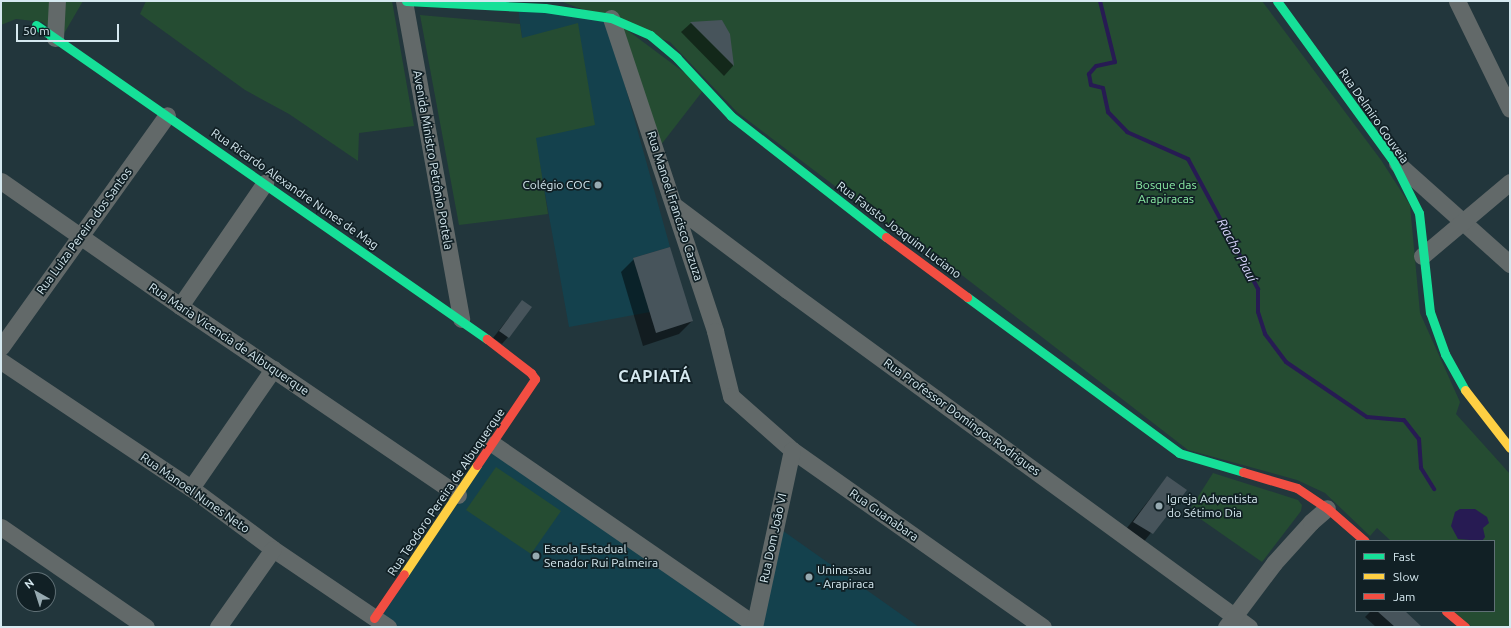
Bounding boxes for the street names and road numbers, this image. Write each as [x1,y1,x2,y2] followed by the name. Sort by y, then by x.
[1336,66,1412,166] street label: Rua Delmiro Gouveia
[410,69,456,251] street label: Avenida Ministro Petrônio Portela
[209,125,381,253] street label: Rua Ricardo Alexandre Nunes de Mag
[644,129,706,283] street label: Rua Manoel Francisco Cazuza
[33,165,135,297] street label: Rua Luiza Pereira dos Santos
[834,178,964,282] street label: Rua Fausto Joaquim Luciano
[146,280,312,398] street label: Rua Maria Vicencia de Albuquerque
[881,355,1043,479] street label: Rua Professor Domingos Rodrigues
[384,405,508,579] street label: Rua Teodoro Pereira de Albuquerque
[138,450,252,536] street label: Rua Manoel Nunes Neto
[847,486,921,544] street label: Rua Guanabara
[756,492,790,584] street label: Rua Dom João VI

